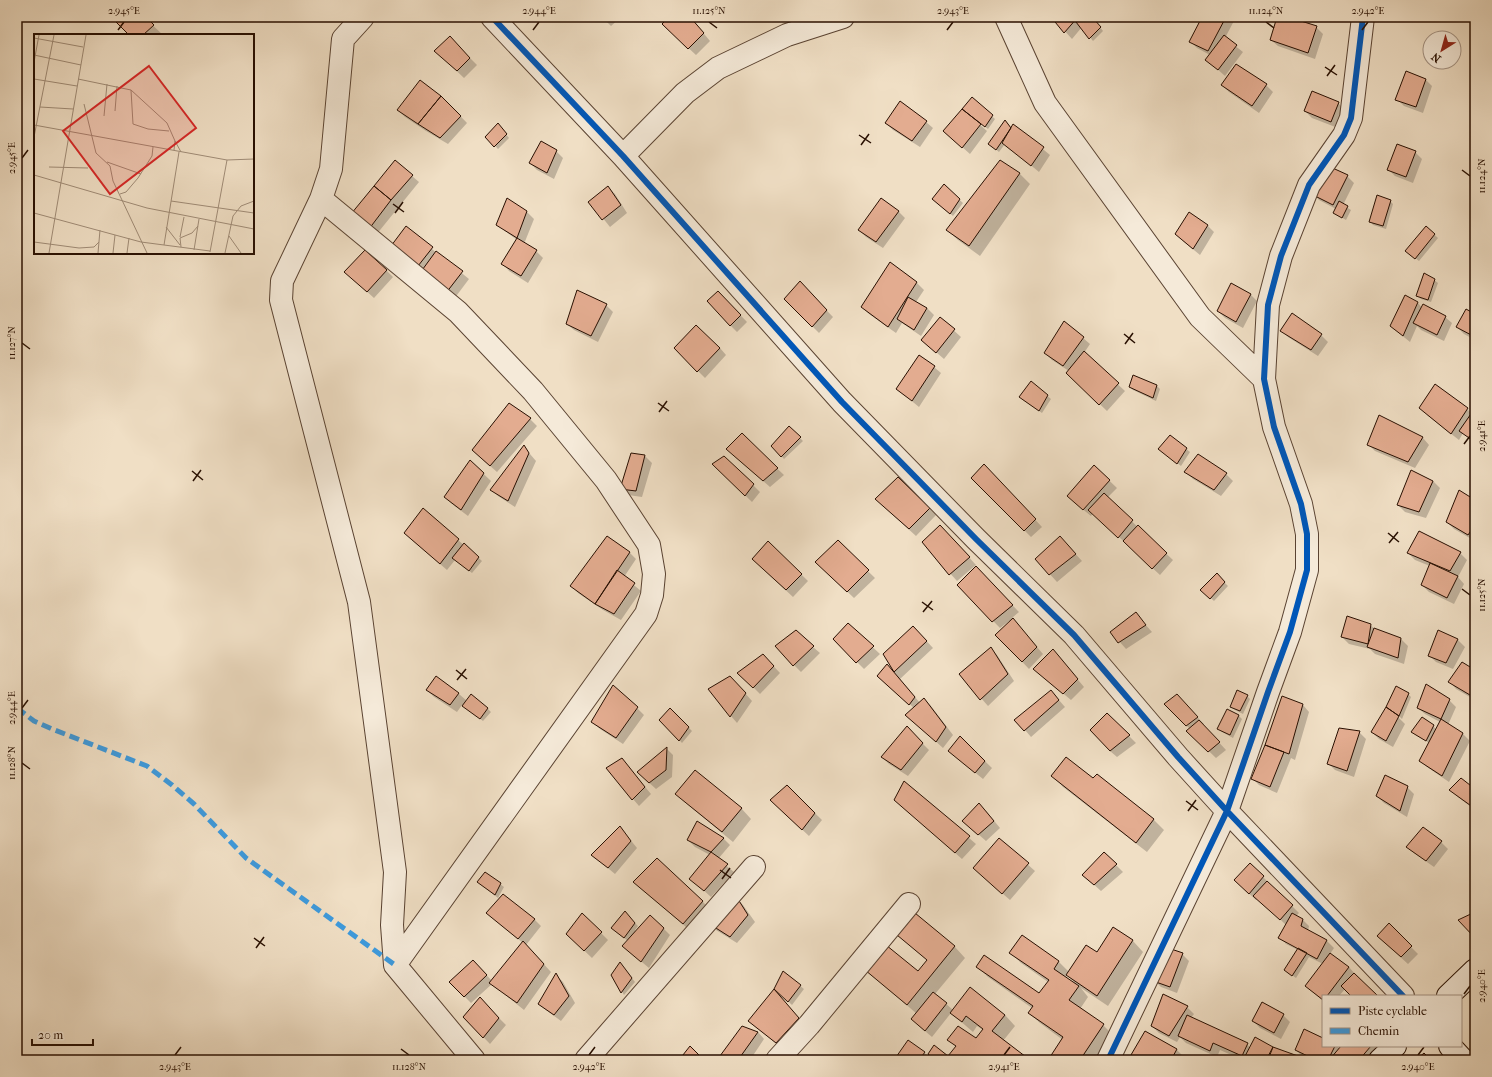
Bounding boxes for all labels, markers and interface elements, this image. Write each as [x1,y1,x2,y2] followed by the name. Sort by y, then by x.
[108,5,140,17] text: 2.945°E
[522,5,556,17] text: 2.944°E
[692,5,726,17] text: 11.125°N
[937,5,969,17] text: 2.943°E
[1249,5,1284,17] text: 11.124°N
[1352,5,1384,17] text: 2.942°E
[1422,30,1462,70] north arrow
[34,34,254,254] inset map
[1429,49,1444,65] text: N
[6,142,18,174] text: 2.945°E
[1476,158,1488,193] text: 11.124°N
[6,326,18,360] text: 11.127°N
[1476,420,1488,452] text: 2.941°E
[1476,578,1488,612] text: 11.125°N
[6,691,18,725] text: 2.944°E
[6,746,18,780] text: 11.128°N
[1476,969,1488,1003] text: 2.940°E
[1322,995,1462,1047] legend
[1358,1004,1427,1018] text: Piste cyclable
[32,1021,93,1047] scale bar
[1358,1024,1399,1038] text: Chemin
[38,1028,63,1042] text: 20 m
[159,1061,191,1073] text: 2.943°E
[392,1061,426,1073] text: 11.128°N
[573,1061,605,1073] text: 2.942°E
[988,1061,1020,1073] text: 2.941°E
[1401,1061,1435,1073] text: 2.940°E

